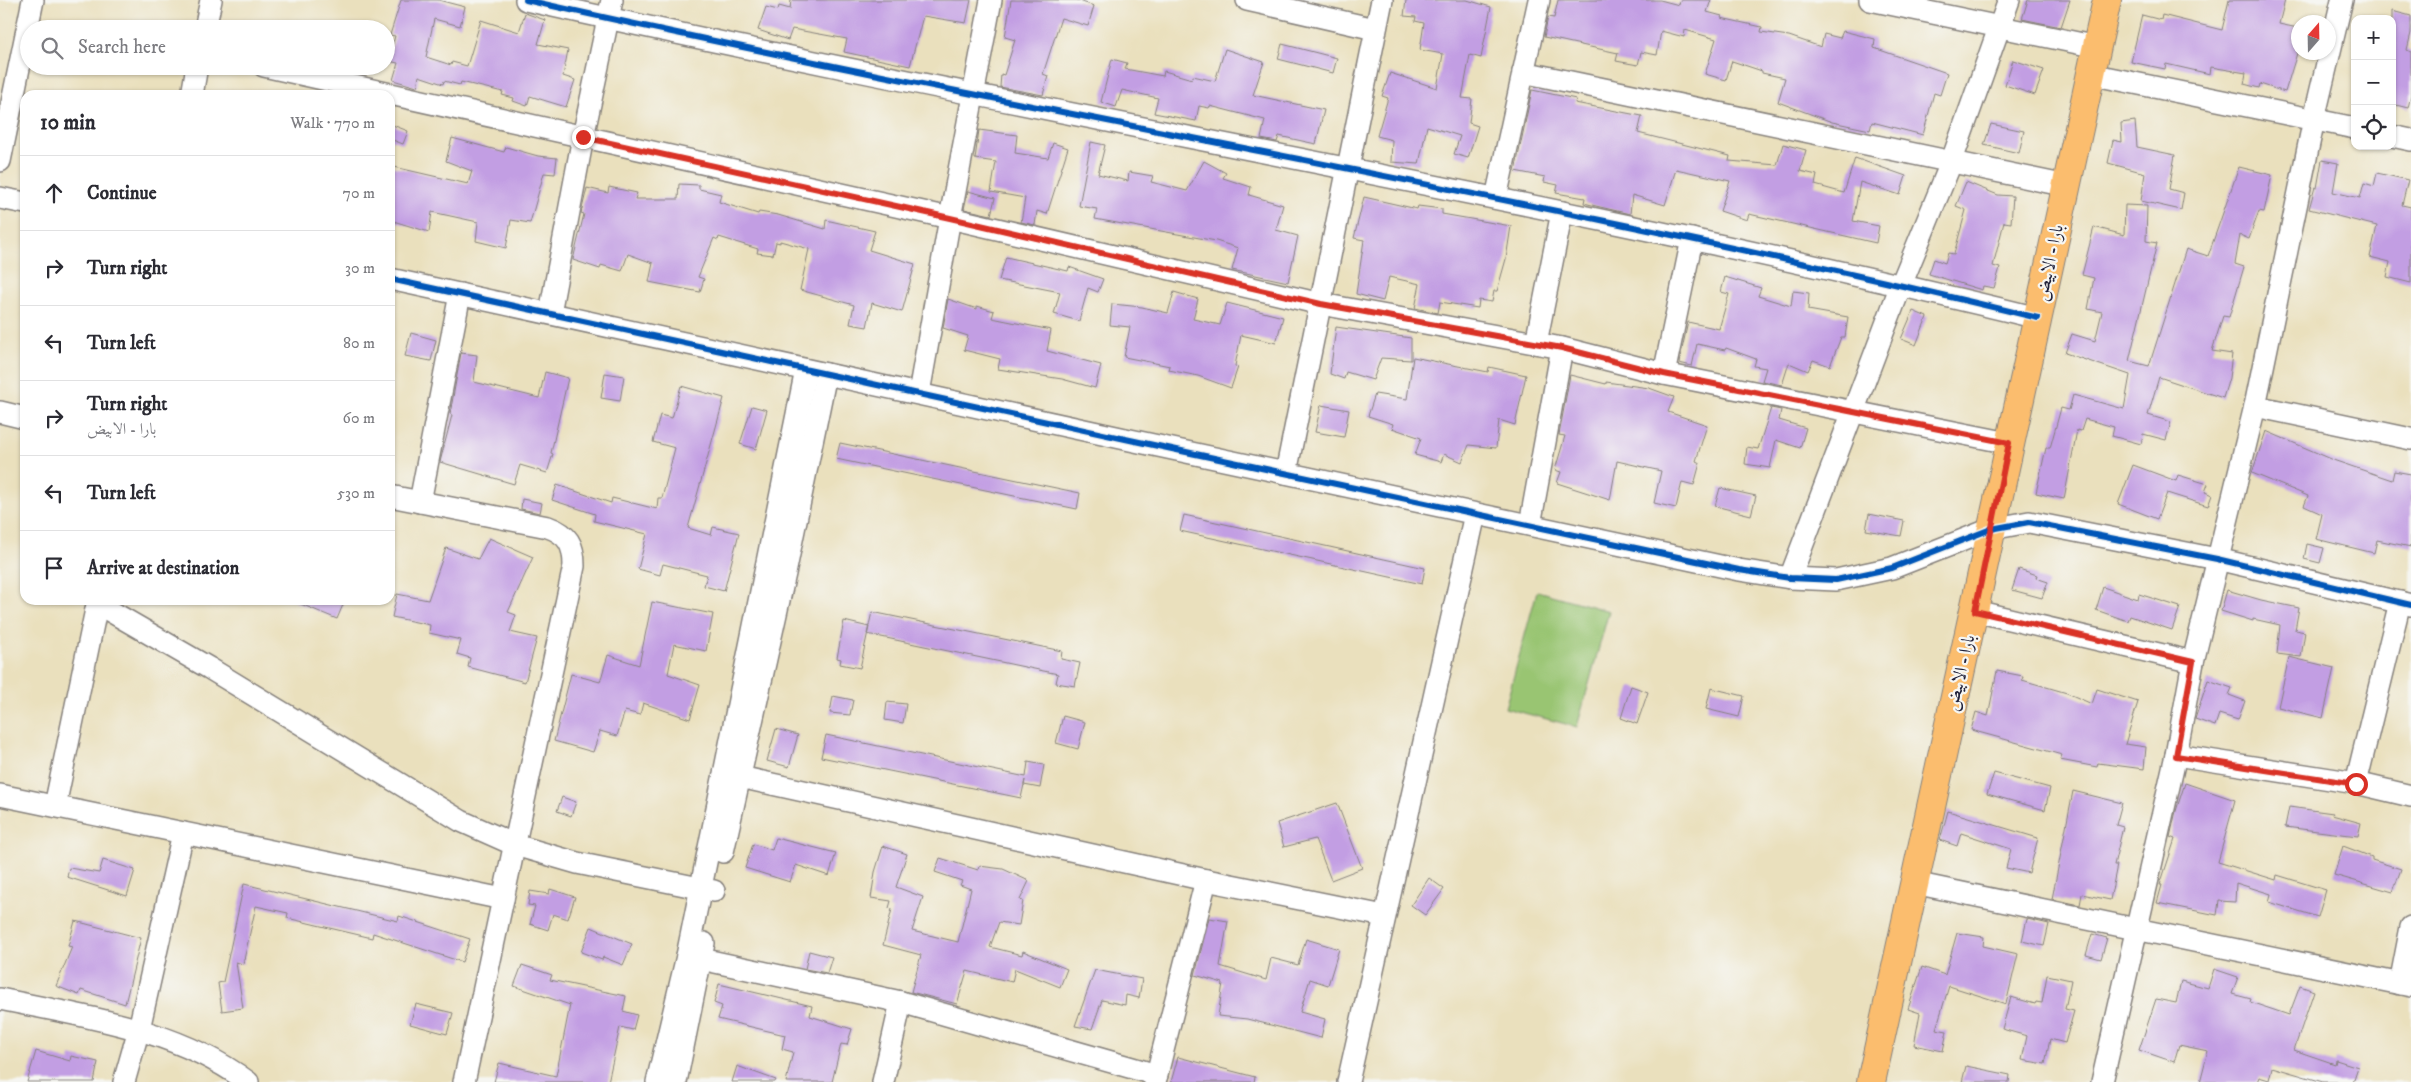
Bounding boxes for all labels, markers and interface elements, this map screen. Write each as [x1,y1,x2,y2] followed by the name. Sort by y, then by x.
[2291,15,2336,60] north arrow
[2351,15,2396,150] map controls
[2351,15,2396,60] button: +
[20,20,395,75] search box
[38,34,66,62] icon: search
[78,36,166,59] text: Search here
[2351,60,2396,105] button: −
[2351,105,2396,150] button: locate
[40,110,96,136] text: 10 min
[290,113,375,133] text: Walk · 770 m
[572,126,595,149] route end
[40,179,68,207] icon: ahead
[87,182,157,205] text: Continue
[343,183,375,203] text: 70 m
[2031,223,2069,303] street label: بارا - الابيض
[40,254,68,282] icon: right
[87,257,167,280] text: Turn right
[345,258,375,278] text: 30 m
[40,329,68,357] icon: left
[87,332,156,355] text: Turn left
[343,333,375,353] text: 80 m
[87,393,167,416] text: Turn right
[40,404,68,432] icon: right
[343,408,375,428] text: 60 m
[87,419,156,439] text: بارا - الابيض
[40,479,68,507] icon: left
[87,482,156,505] text: Turn left
[337,483,375,503] text: 530 m
[40,554,68,582] icon: arrive
[87,557,239,580] text: Arrive at destination
[1942,633,1980,713] street label: بارا - الابيض
[2345,773,2368,796] route start

